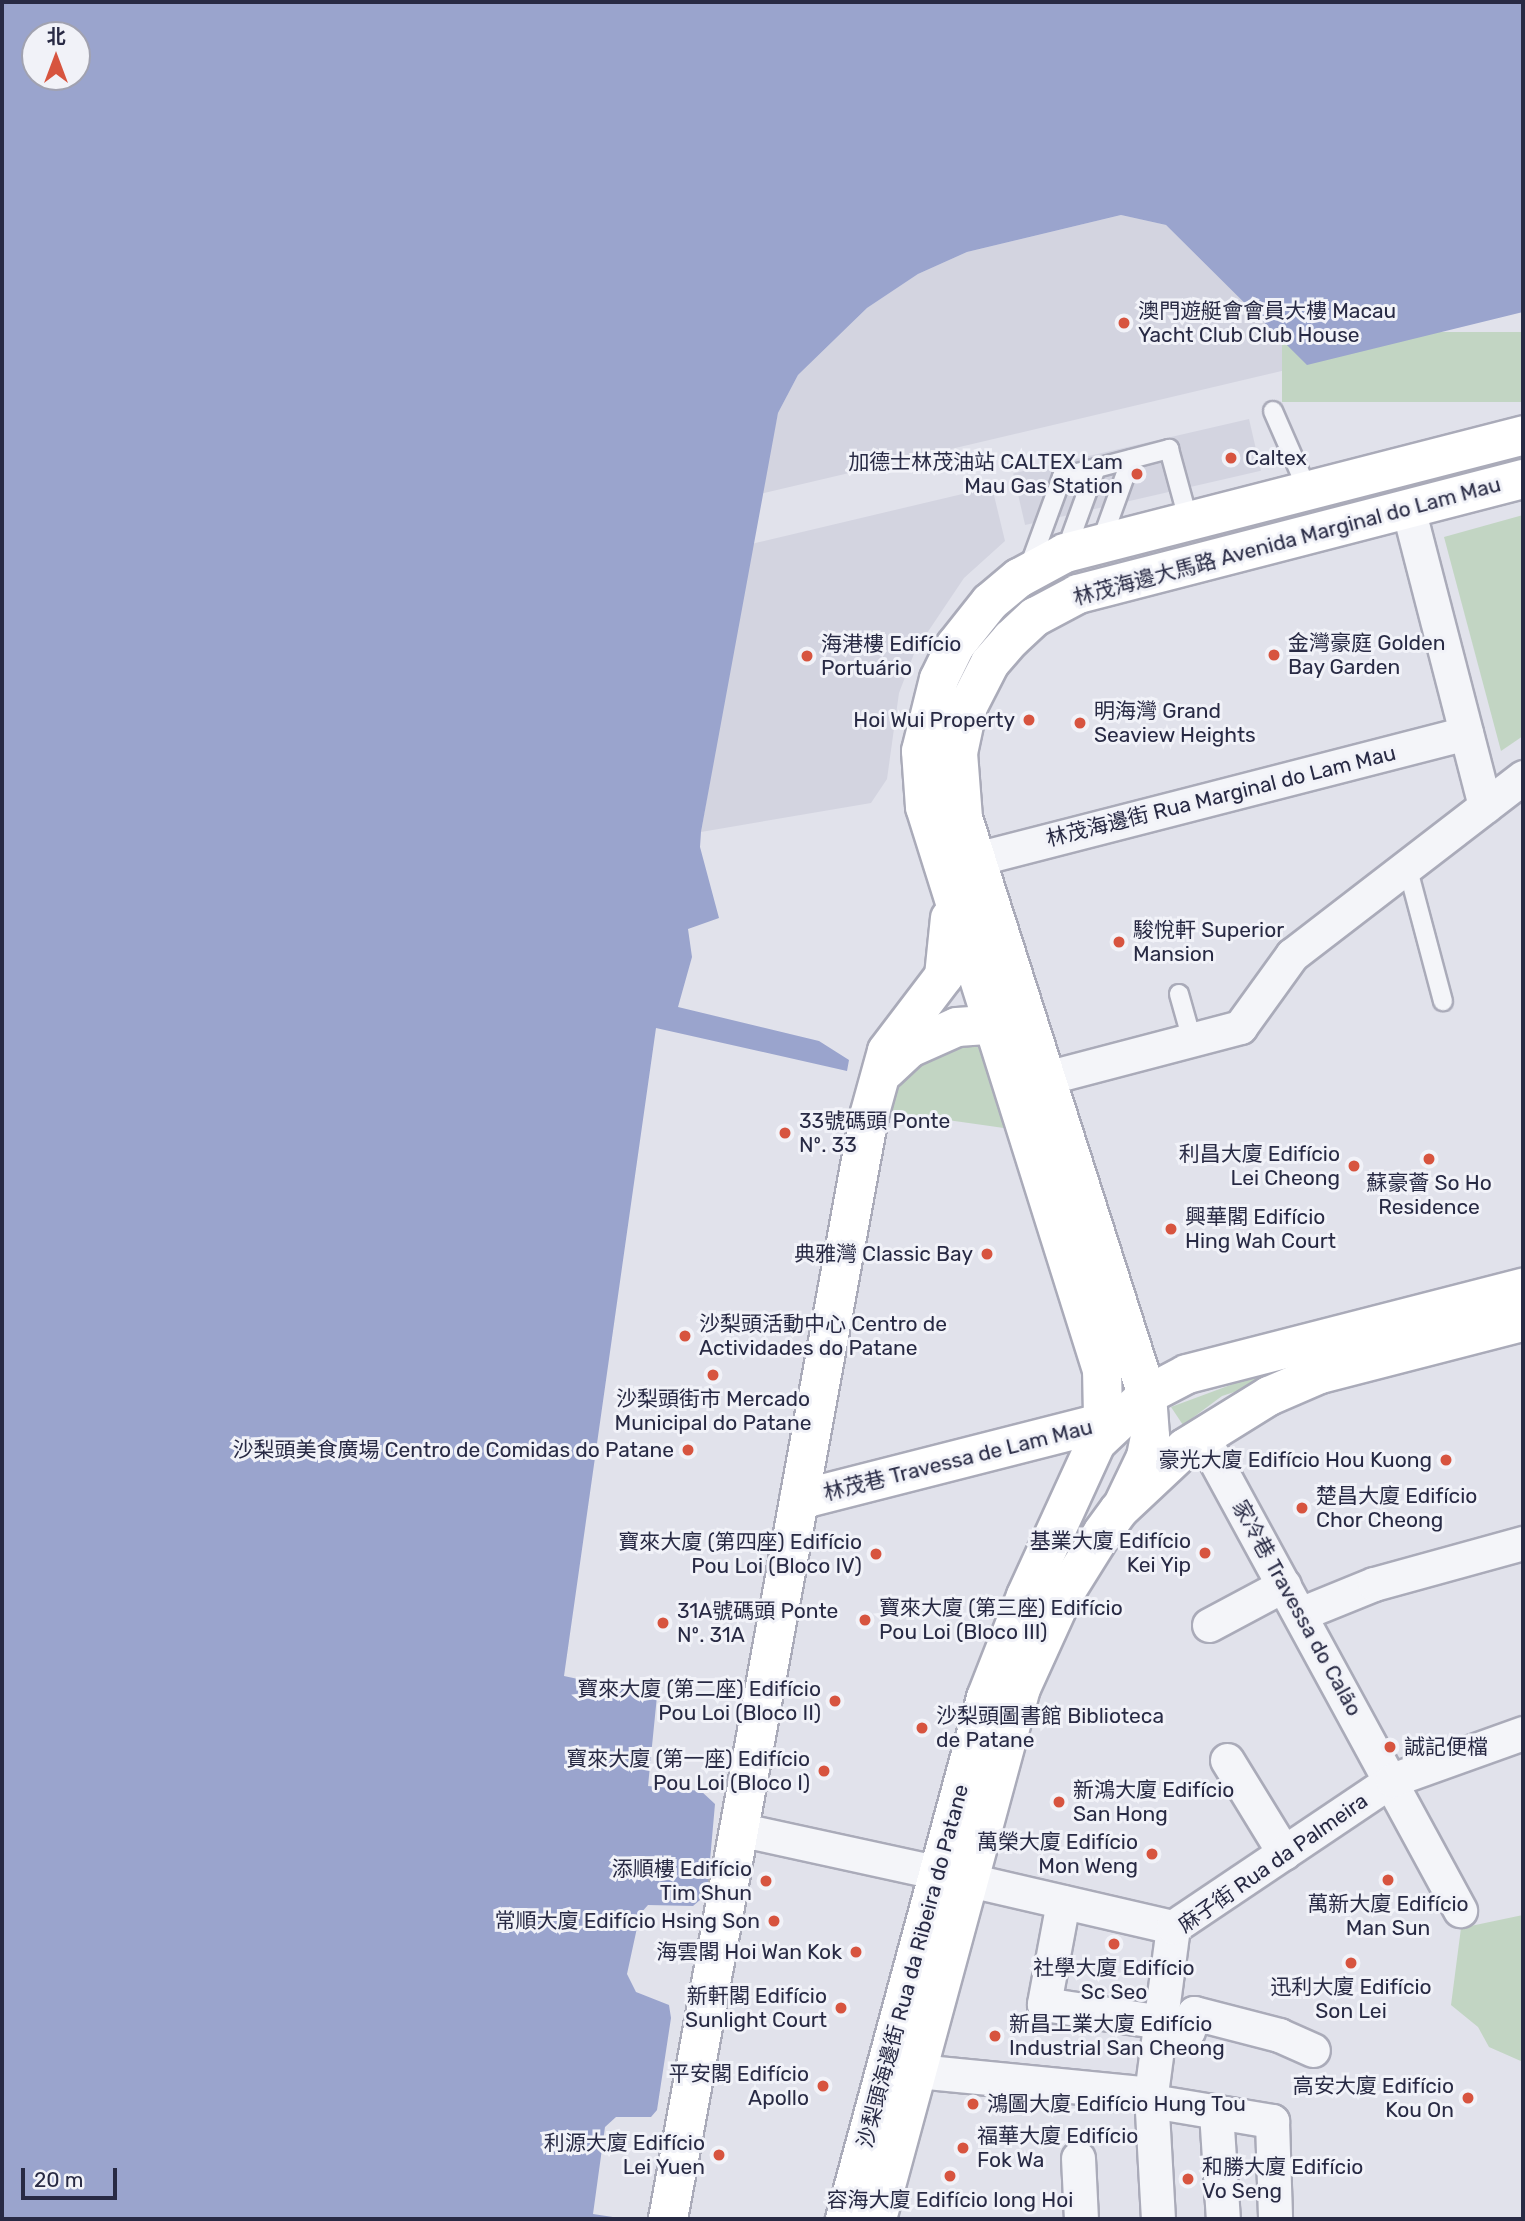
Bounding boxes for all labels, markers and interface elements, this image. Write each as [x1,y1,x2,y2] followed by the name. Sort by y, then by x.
[21,21,91,91] north arrow
[46,25,66,48] text: 北
[1138,298,1396,348] place label: 澳門遊艇會會員大樓 Macau Yacht Club Club House
[1116,315,1132,331] marker: 澳門遊艇會會員大樓 Macau Yacht Club Club House
[1245,445,1307,471] place label: Caltex
[848,449,1123,499] place label: 加德士林茂油站 CALTEX Lam Mau Gas Station
[1223,450,1239,466] marker: Caltex
[1129,466,1145,482] marker: 加德士林茂油站 CALTEX Lam Mau Gas Station
[1070,472,1504,610] street label: 林茂海邊大馬路 Avenida Marginal do Lam Mau
[1288,630,1446,680] place label: 金灣豪庭 Golden Bay Garden
[821,631,961,681] place label: 海港樓 Edifício Portuário
[1266,647,1282,663] marker: 金灣豪庭 Golden Bay Garden
[799,648,815,664] marker: 海港樓 Edifício Portuário
[1094,698,1256,748] place label: 明海灣 Grand Seaview Heights
[853,707,1015,733] place label: Hoi Wui Property
[1021,712,1037,728] marker: Hoi Wui Property
[1072,715,1088,731] marker: 明海灣 Grand Seaview Heights
[1044,740,1398,852] street label: 林茂海邊街 Rua Marginal do Lam Mau
[1133,917,1284,967] place label: 駿悅軒 Superior Mansion
[1111,934,1127,950] marker: 駿悅軒 Superior Mansion
[799,1108,950,1158] place label: 33號碼頭 Ponte Nº. 33
[777,1125,793,1141] marker: 33號碼頭 Ponte Nº. 33
[1179,1141,1340,1191] place label: 利昌大廈 Edifício Lei Cheong
[1421,1151,1437,1167] marker: 蘇豪薈 So Ho Residence
[1346,1158,1362,1174] marker: 利昌大廈 Edifício Lei Cheong
[1366,1170,1492,1220] place label: 蘇豪薈 So Ho Residence
[1185,1204,1336,1254] place label: 興華閣 Edifício Hing Wah Court
[1163,1221,1179,1237] marker: 興華閣 Edifício Hing Wah Court
[794,1241,973,1267] place label: 典雅灣 Classic Bay
[979,1246,995,1262] marker: 典雅灣 Classic Bay
[699,1311,947,1361] place label: 沙梨頭活動中心 Centro de Actividades do Patane
[677,1328,693,1344] marker: 沙梨頭活動中心 Centro de Actividades do Patane
[705,1367,721,1383] marker: 沙梨頭街市 Mercado Municipal do Patane
[615,1386,811,1436] place label: 沙梨頭街市 Mercado Municipal do Patane
[821,1414,1095,1506] street label: 林茂巷 Travessa de Lam Mau
[232,1437,674,1463] place label: 沙梨頭美食廣場 Centro de Comidas do Patane
[680,1442,696,1458] marker: 沙梨頭美食廣場 Centro de Comidas do Patane
[1159,1447,1432,1473] place label: 豪光大廈 Edifício Hou Kuong
[1438,1452,1454,1468] marker: 豪光大廈 Edifício Hou Kuong
[1316,1483,1477,1533] place label: 楚昌大廈 Edifício Chor Cheong
[1227,1496,1367,1720] street label: 家冷巷 Travessa do Calão
[1294,1500,1310,1516] marker: 楚昌大廈 Edifício Chor Cheong
[1030,1528,1191,1578] place label: 基業大廈 Edifício Kei Yip
[618,1529,862,1579] place label: 寶來大廈 (第四座) Edifício Pou Loi (Bloco IV)
[1197,1545,1213,1561] marker: 基業大廈 Edifício Kei Yip
[868,1546,884,1562] marker: 寶來大廈 (第四座) Edifício Pou Loi (Bloco IV)
[879,1595,1123,1645] place label: 寶來大廈 (第三座) Edifício Pou Loi (Bloco III)
[677,1598,838,1648] place label: 31A號碼頭 Ponte Nº. 31A
[857,1612,873,1628] marker: 寶來大廈 (第三座) Edifício Pou Loi (Bloco III)
[655,1615,671,1631] marker: 31A號碼頭 Ponte Nº. 31A
[577,1676,821,1726] place label: 寶來大廈 (第二座) Edifício Pou Loi (Bloco II)
[827,1693,843,1709] marker: 寶來大廈 (第二座) Edifício Pou Loi (Bloco II)
[936,1703,1164,1753] place label: 沙梨頭圖書館 Biblioteca de Patane
[914,1720,930,1736] marker: 沙梨頭圖書館 Biblioteca de Patane
[1404,1734,1488,1760] place label: 誠記便檔
[1382,1739,1398,1755] marker: 誠記便檔
[566,1746,810,1796] place label: 寶來大廈 (第一座) Edifício Pou Loi (Bloco I)
[816,1763,832,1779] marker: 寶來大廈 (第一座) Edifício Pou Loi (Bloco I)
[1073,1777,1234,1827] place label: 新鴻大廈 Edifício San Hong
[852,1782,974,2150] street label: 沙梨頭海邊街 Rua da Ribeira do Patane
[1173,1788,1373,1938] street label: 麻子街 Rua da Palmeira
[1051,1794,1067,1810] marker: 新鴻大廈 Edifício San Hong
[977,1829,1138,1879] place label: 萬榮大廈 Edifício Mon Weng
[1144,1846,1160,1862] marker: 萬榮大廈 Edifício Mon Weng
[612,1856,752,1906] place label: 添順樓 Edifício Tim Shun
[1380,1872,1396,1888] marker: 萬新大廈 Edifício Man Sun
[758,1873,774,1889] marker: 添順樓 Edifício Tim Shun
[1307,1891,1469,1941] place label: 萬新大廈 Edifício Man Sun
[494,1908,760,1934] place label: 常順大廈 Edifício Hsing Son
[766,1913,782,1929] marker: 常順大廈 Edifício Hsing Son
[1106,1936,1122,1952] marker: 社學大廈 Edifício Sc Seo
[656,1939,842,1965] place label: 海雲閣 Hoi Wan Kok
[848,1944,864,1960] marker: 海雲閣 Hoi Wan Kok
[1033,1955,1195,2005] place label: 社學大廈 Edifício Sc Seo
[1343,1955,1359,1971] marker: 迅利大廈 Edifício Son Lei
[1270,1974,1432,2024] place label: 迅利大廈 Edifício Son Lei
[685,1983,827,2033] place label: 新軒閣 Edifício Sunlight Court
[833,2000,849,2016] marker: 新軒閣 Edifício Sunlight Court
[1009,2011,1225,2061] place label: 新昌工業大廈 Edifício Industrial San Cheong
[987,2028,1003,2044] marker: 新昌工業大廈 Edifício Industrial San Cheong
[669,2061,809,2111] place label: 平安閣 Edifício Apollo
[1293,2073,1454,2123] place label: 高安大廈 Edifício Kou On
[815,2078,831,2094] marker: 平安閣 Edifício Apollo
[1460,2090,1476,2106] marker: 高安大廈 Edifício Kou On
[987,2091,1246,2117] place label: 鴻圖大廈 Edifício Hung Tou
[965,2096,981,2112] marker: 鴻圖大廈 Edifício Hung Tou
[977,2123,1138,2173] place label: 福華大廈 Edifício Fok Wa
[544,2130,705,2180] place label: 利源大廈 Edifício Lei Yuen
[955,2140,971,2156] marker: 福華大廈 Edifício Fok Wa
[711,2147,727,2163] marker: 利源大廈 Edifício Lei Yuen
[24,2154,121,2198] scale bar
[1202,2154,1363,2204] place label: 和勝大廈 Edifício Vo Seng
[34,2167,83,2192] text: 20 m
[942,2168,958,2184] marker: 容海大廈 Edifício Iong Hoi
[1180,2171,1196,2187] marker: 和勝大廈 Edifício Vo Seng
[827,2187,1073,2213] place label: 容海大廈 Edifício Iong Hoi

